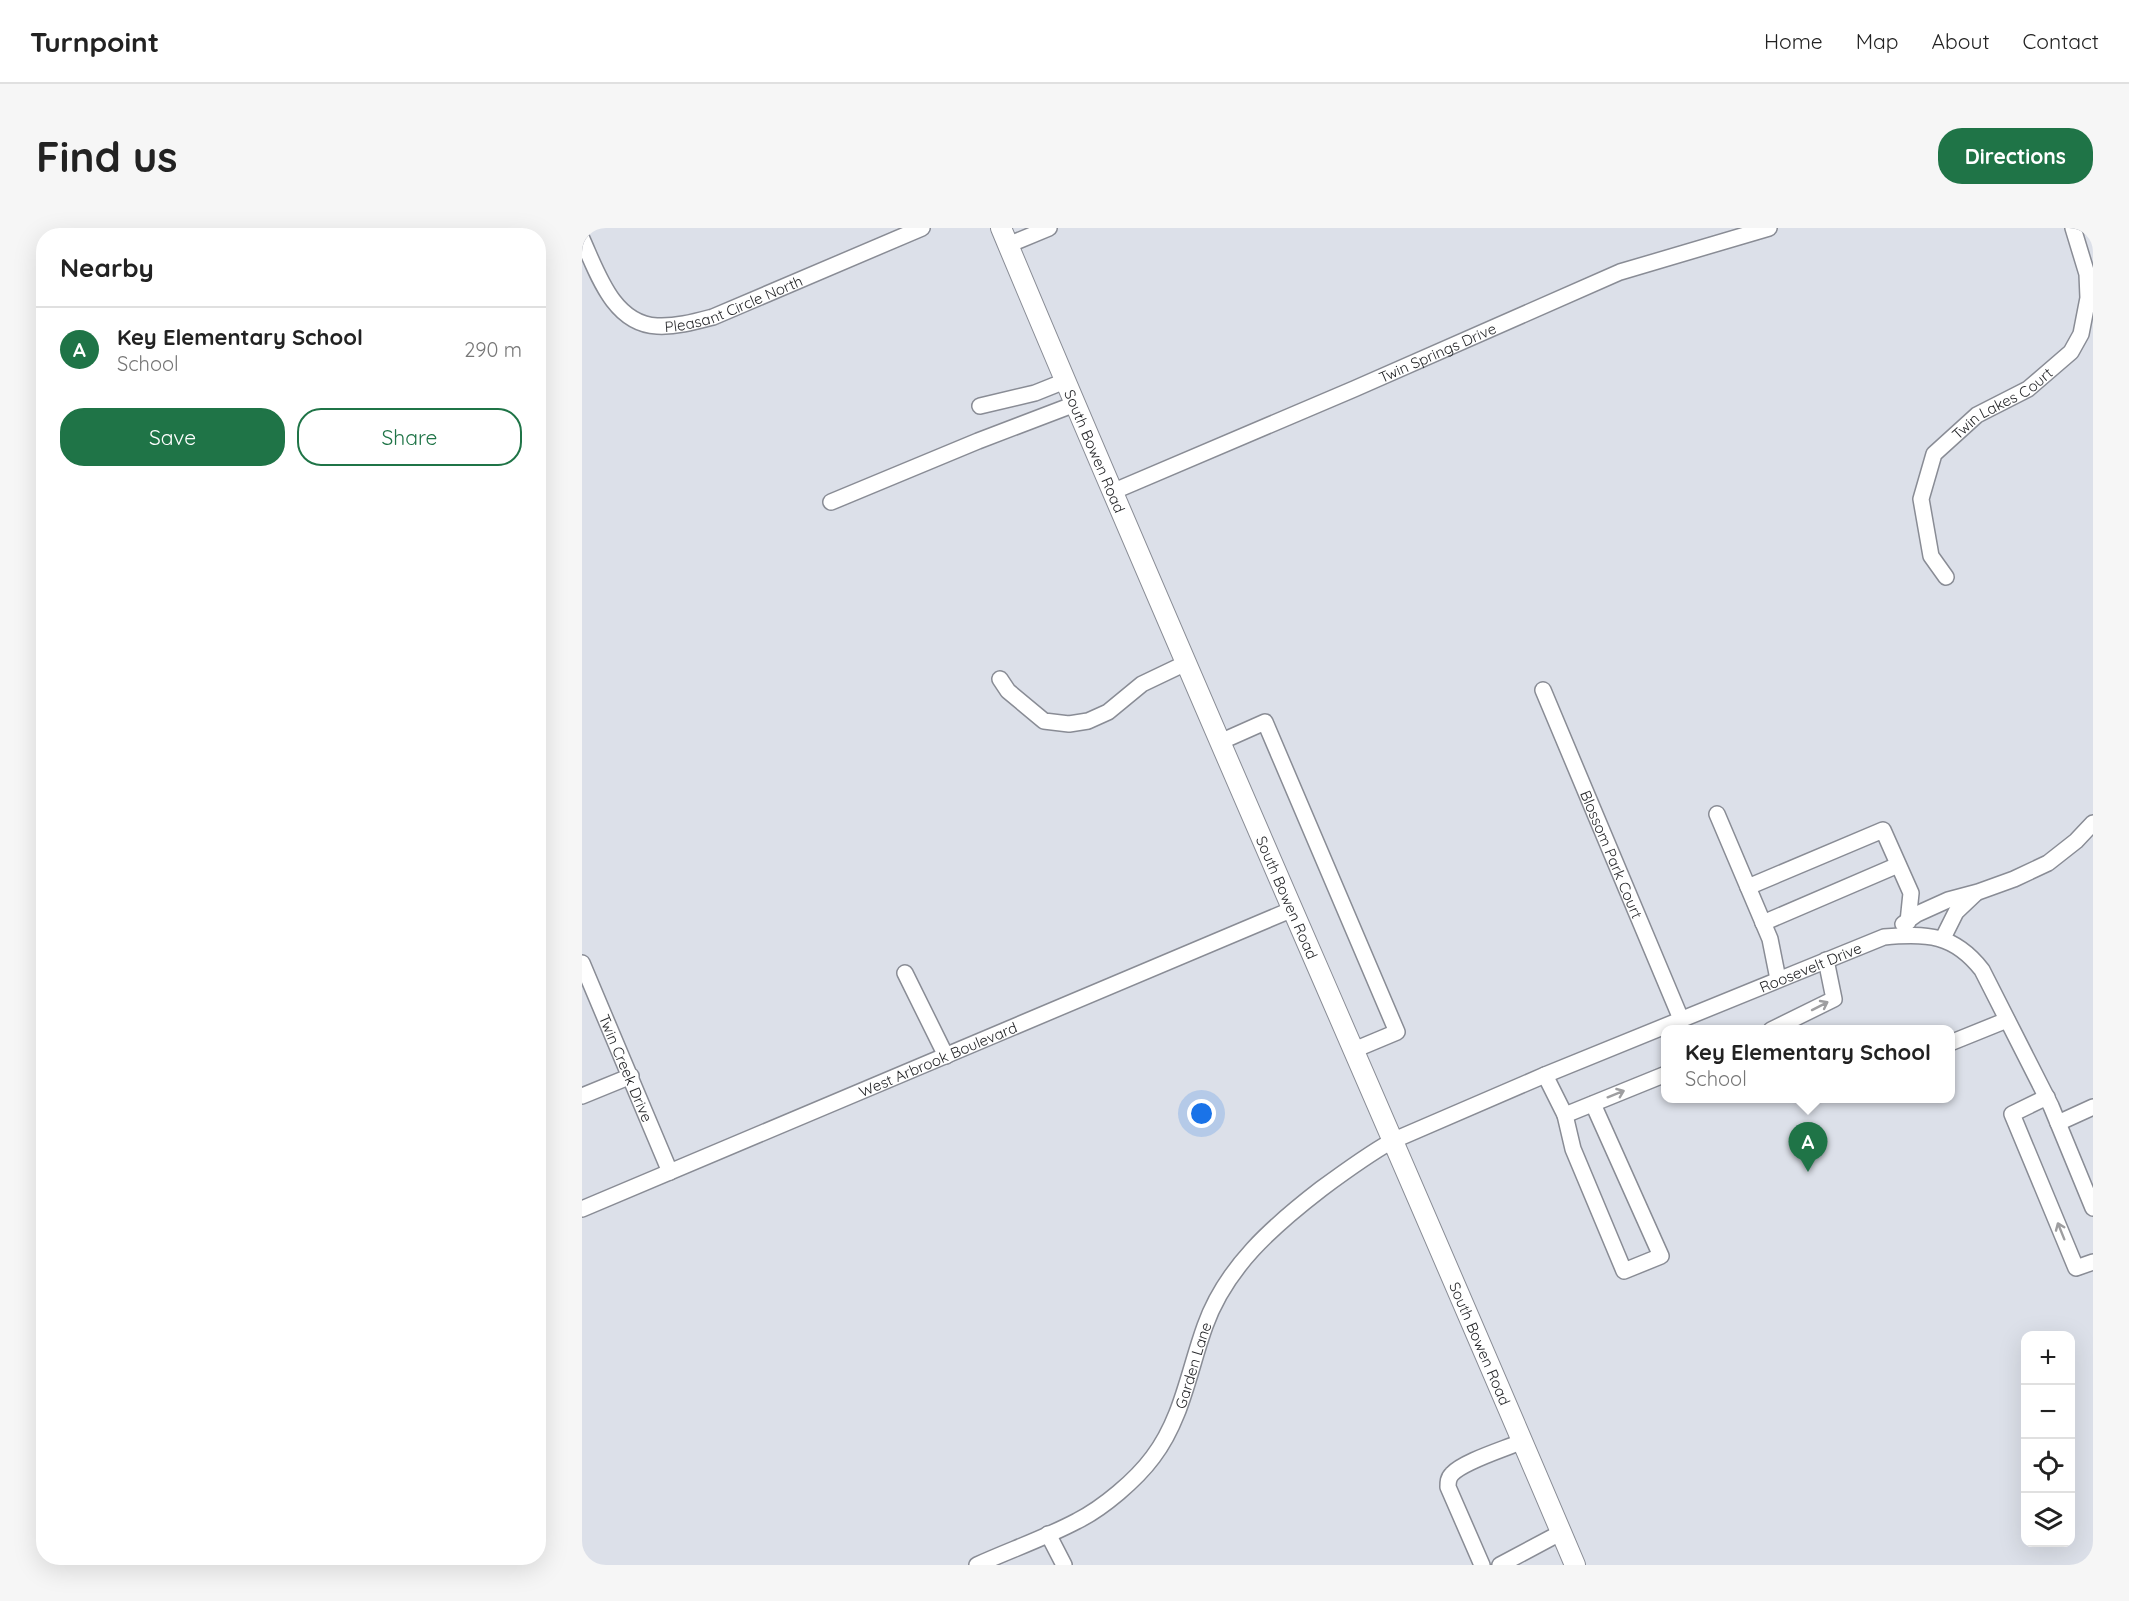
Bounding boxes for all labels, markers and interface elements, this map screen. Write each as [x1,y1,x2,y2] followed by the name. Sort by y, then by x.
[30,24,159,59] text: Turnpoint
[1764,28,1823,54] text: Home
[1856,28,1899,54] text: Map
[1932,28,1990,54] text: About
[2023,28,2099,54] text: Contact
[1938,128,2093,184] button: Directions
[36,130,178,183] text: Find us
[60,251,154,284] text: Nearby
[664,271,805,336] street label: Pleasant Circle North
[1376,318,1499,386] street label: Twin Springs Drive
[117,323,363,351] text: Key Elementary School
[73,337,86,362] text: A
[464,337,522,362] text: 290 m
[117,351,179,376] text: School
[1948,363,2056,443] street label: Twin Lakes Court
[1060,386,1130,516] street label: South Bowen Road
[60,408,285,466] button: Save
[297,408,522,466] button: Share
[1577,787,1647,921] street label: Blossom Park Court
[1252,833,1322,962] street label: South Bowen Road
[1756,938,1864,996] street label: Roosevelt Drive
[1811,1000,1829,1011] one-way arrow
[595,1011,657,1125] street label: Twin Creek Drive
[856,1017,1020,1101] street label: West Arbrook Boulevard
[1661,1025,1955,1103] popup
[1685,1038,1931,1066] text: Key Elementary School
[1685,1066,1747,1091] text: School
[1607,1088,1625,1099] one-way arrow
[1187,1099,1216,1128] your location
[1788,1122,1828,1172] pin: A
[2055,1222,2066,1241] one-way arrow
[1445,1279,1515,1408] street label: South Bowen Road
[1170,1319,1215,1411] street label: Garden Lane
[2021,1331,2075,1547] map controls
[2021,1331,2075,1385] button: +
[2021,1385,2075,1439] button: −
[2021,1439,2075,1493] button: locate
[2021,1493,2075,1547] button: layers

